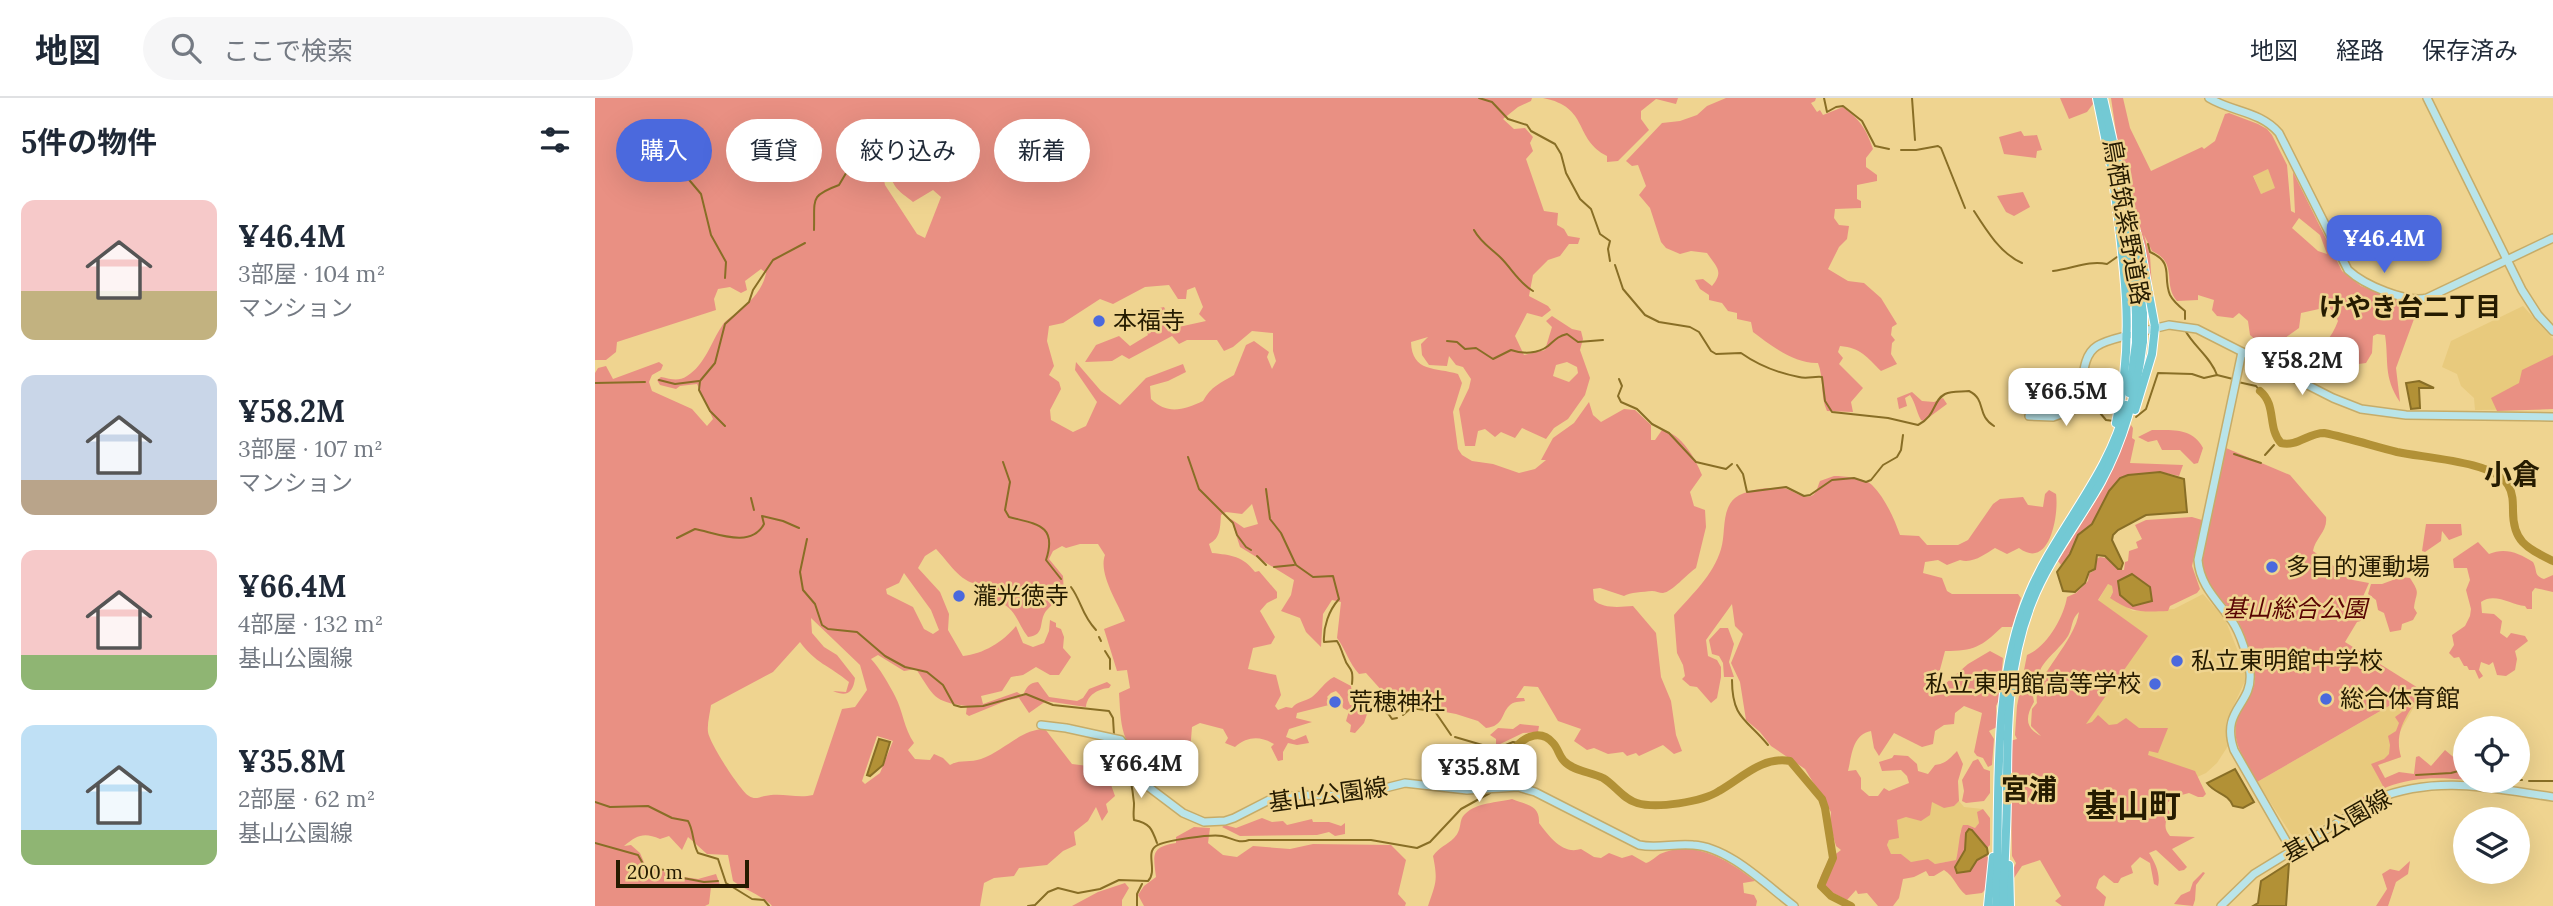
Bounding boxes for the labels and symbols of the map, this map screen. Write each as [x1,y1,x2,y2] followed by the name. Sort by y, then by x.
[2097,136,2156,307] street label: 鳥栖筑紫野道路
[2327,216,2441,275] pin: ¥46.4M
[2319,290,2501,323] district label: けやき台二丁目
[1113,305,1185,336] place label: 本福寺
[1091,313,1107,329] marker: 本福寺
[2245,338,2359,397] pin: ¥58.2M
[2009,368,2123,428] pin: ¥66.5M
[2484,456,2540,492] district label: 小倉
[2286,551,2430,582] place label: 多目的運動場
[2264,559,2280,575] marker: 多目的運動場
[973,580,1069,611] place label: 瀧光徳寺
[951,588,967,604] marker: 瀧光徳寺
[2223,593,2370,624] park label: 基山総合公園
[2191,645,2383,676] place label: 私立東明館中学校
[2169,653,2185,669] marker: 私立東明館中学校
[1925,668,2141,699] place label: 私立東明館高等学校
[2147,676,2163,692] marker: 私立東明館高等学校
[2340,683,2460,714] place label: 総合体育館
[1349,686,1445,717] place label: 荒穂神社
[2318,691,2334,707] marker: 総合体育館
[1327,694,1343,710] marker: 荒穂神社
[1084,740,1198,800] pin: ¥66.4M
[1422,744,1536,804] pin: ¥35.8M
[1266,771,1390,818] street label: 基山公園線
[2001,771,2057,807] district label: 宮浦
[2277,782,2396,869] street label: 基山公園線
[2085,785,2181,826] district label: 基山町
[616,857,749,889] scale bar

